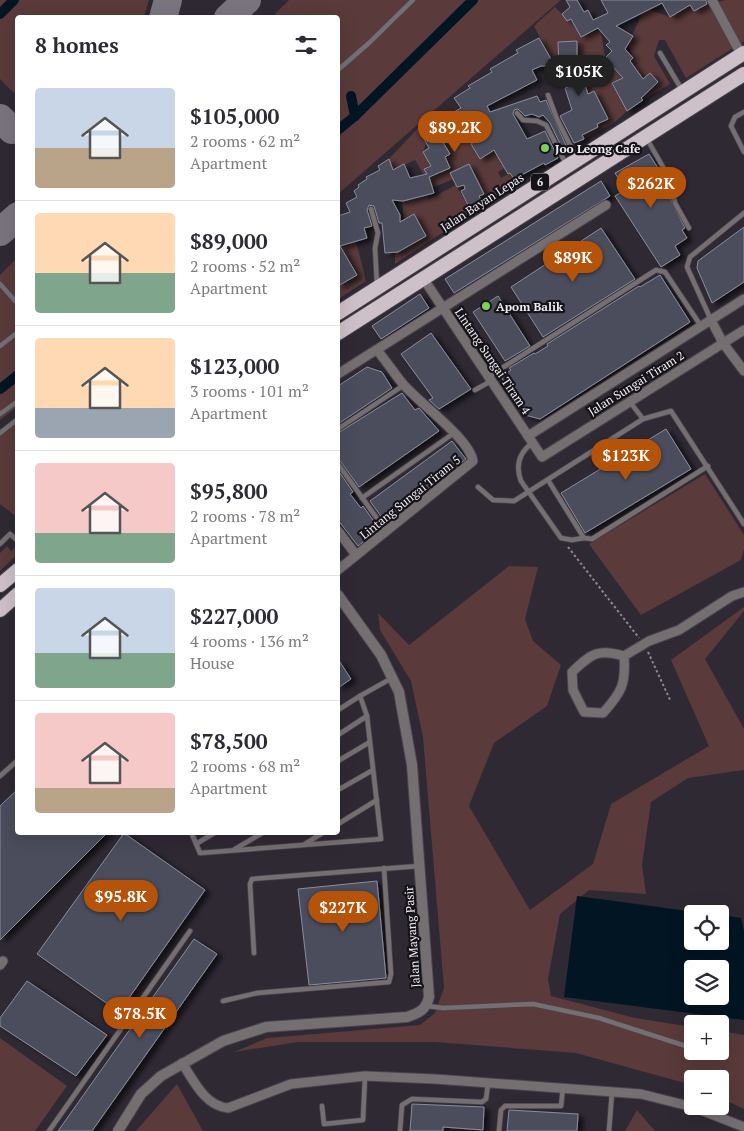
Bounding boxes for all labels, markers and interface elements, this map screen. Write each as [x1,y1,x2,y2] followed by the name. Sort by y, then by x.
[35,31,119,59] text: 8 homes
[292,31,320,59] icon: filters
[544,54,614,97] pin: $105K
[555,60,603,82] text: $105K
[190,102,279,130] text: $105,000
[75,108,135,168] icon: home
[414,110,496,153] pin: $89.2K
[429,116,481,138] text: $89.2K
[190,130,300,152] text: 2 rooms · 62 m²
[555,141,641,156] place label: Joo Leong Cafe
[539,142,551,154] marker: Joo Leong Cafe
[190,152,267,174] text: Apartment
[616,166,686,209] pin: $262K
[438,170,526,234] street label: Jalan Bayan Lepas
[627,172,675,194] text: $262K
[531,173,549,190] road number: 6
[190,227,268,255] text: $89,000
[75,233,135,293] icon: home
[543,240,603,283] pin: $89K
[554,246,592,268] text: $89K
[190,255,300,277] text: 2 rooms · 52 m²
[190,277,267,299] text: Apartment
[496,299,563,314] place label: Apom Balik
[480,300,492,312] marker: Apom Balik
[452,305,534,417] street label: Lintang Sungai Tiram 4
[585,347,687,419] street label: Jalan Sungai Tiram 2
[190,352,279,380] text: $123,000
[75,358,135,418] icon: home
[190,380,309,402] text: 3 rooms · 101 m²
[190,402,267,424] text: Apartment
[591,438,661,481] pin: $123K
[602,444,650,466] text: $123K
[357,452,463,542] street label: Lintang Sungai Tiram 5
[190,477,268,505] text: $95,800
[75,483,135,543] icon: home
[190,505,300,527] text: 2 rooms · 78 m²
[190,527,267,549] text: Apartment
[190,602,278,630] text: $227,000
[75,608,135,668] icon: home
[190,630,309,652] text: 4 rooms · 136 m²
[190,652,235,674] text: House
[190,727,268,755] text: $78,500
[75,733,135,793] icon: home
[190,755,300,777] text: 2 rooms · 68 m²
[190,777,267,799] text: Apartment
[80,880,162,922] pin: $95.8K
[95,885,147,907] text: $95.8K
[401,886,423,988] street label: Jalan Mayang Pasir
[308,890,378,933] pin: $227K
[319,896,367,918] text: $227K
[684,905,729,1115] map controls
[684,905,729,950] button: locate
[684,960,729,1005] button: layers
[99,996,181,1039] pin: $78.5K
[114,1002,166,1024] text: $78.5K
[684,1015,729,1060] button: +
[684,1070,729,1115] button: −

